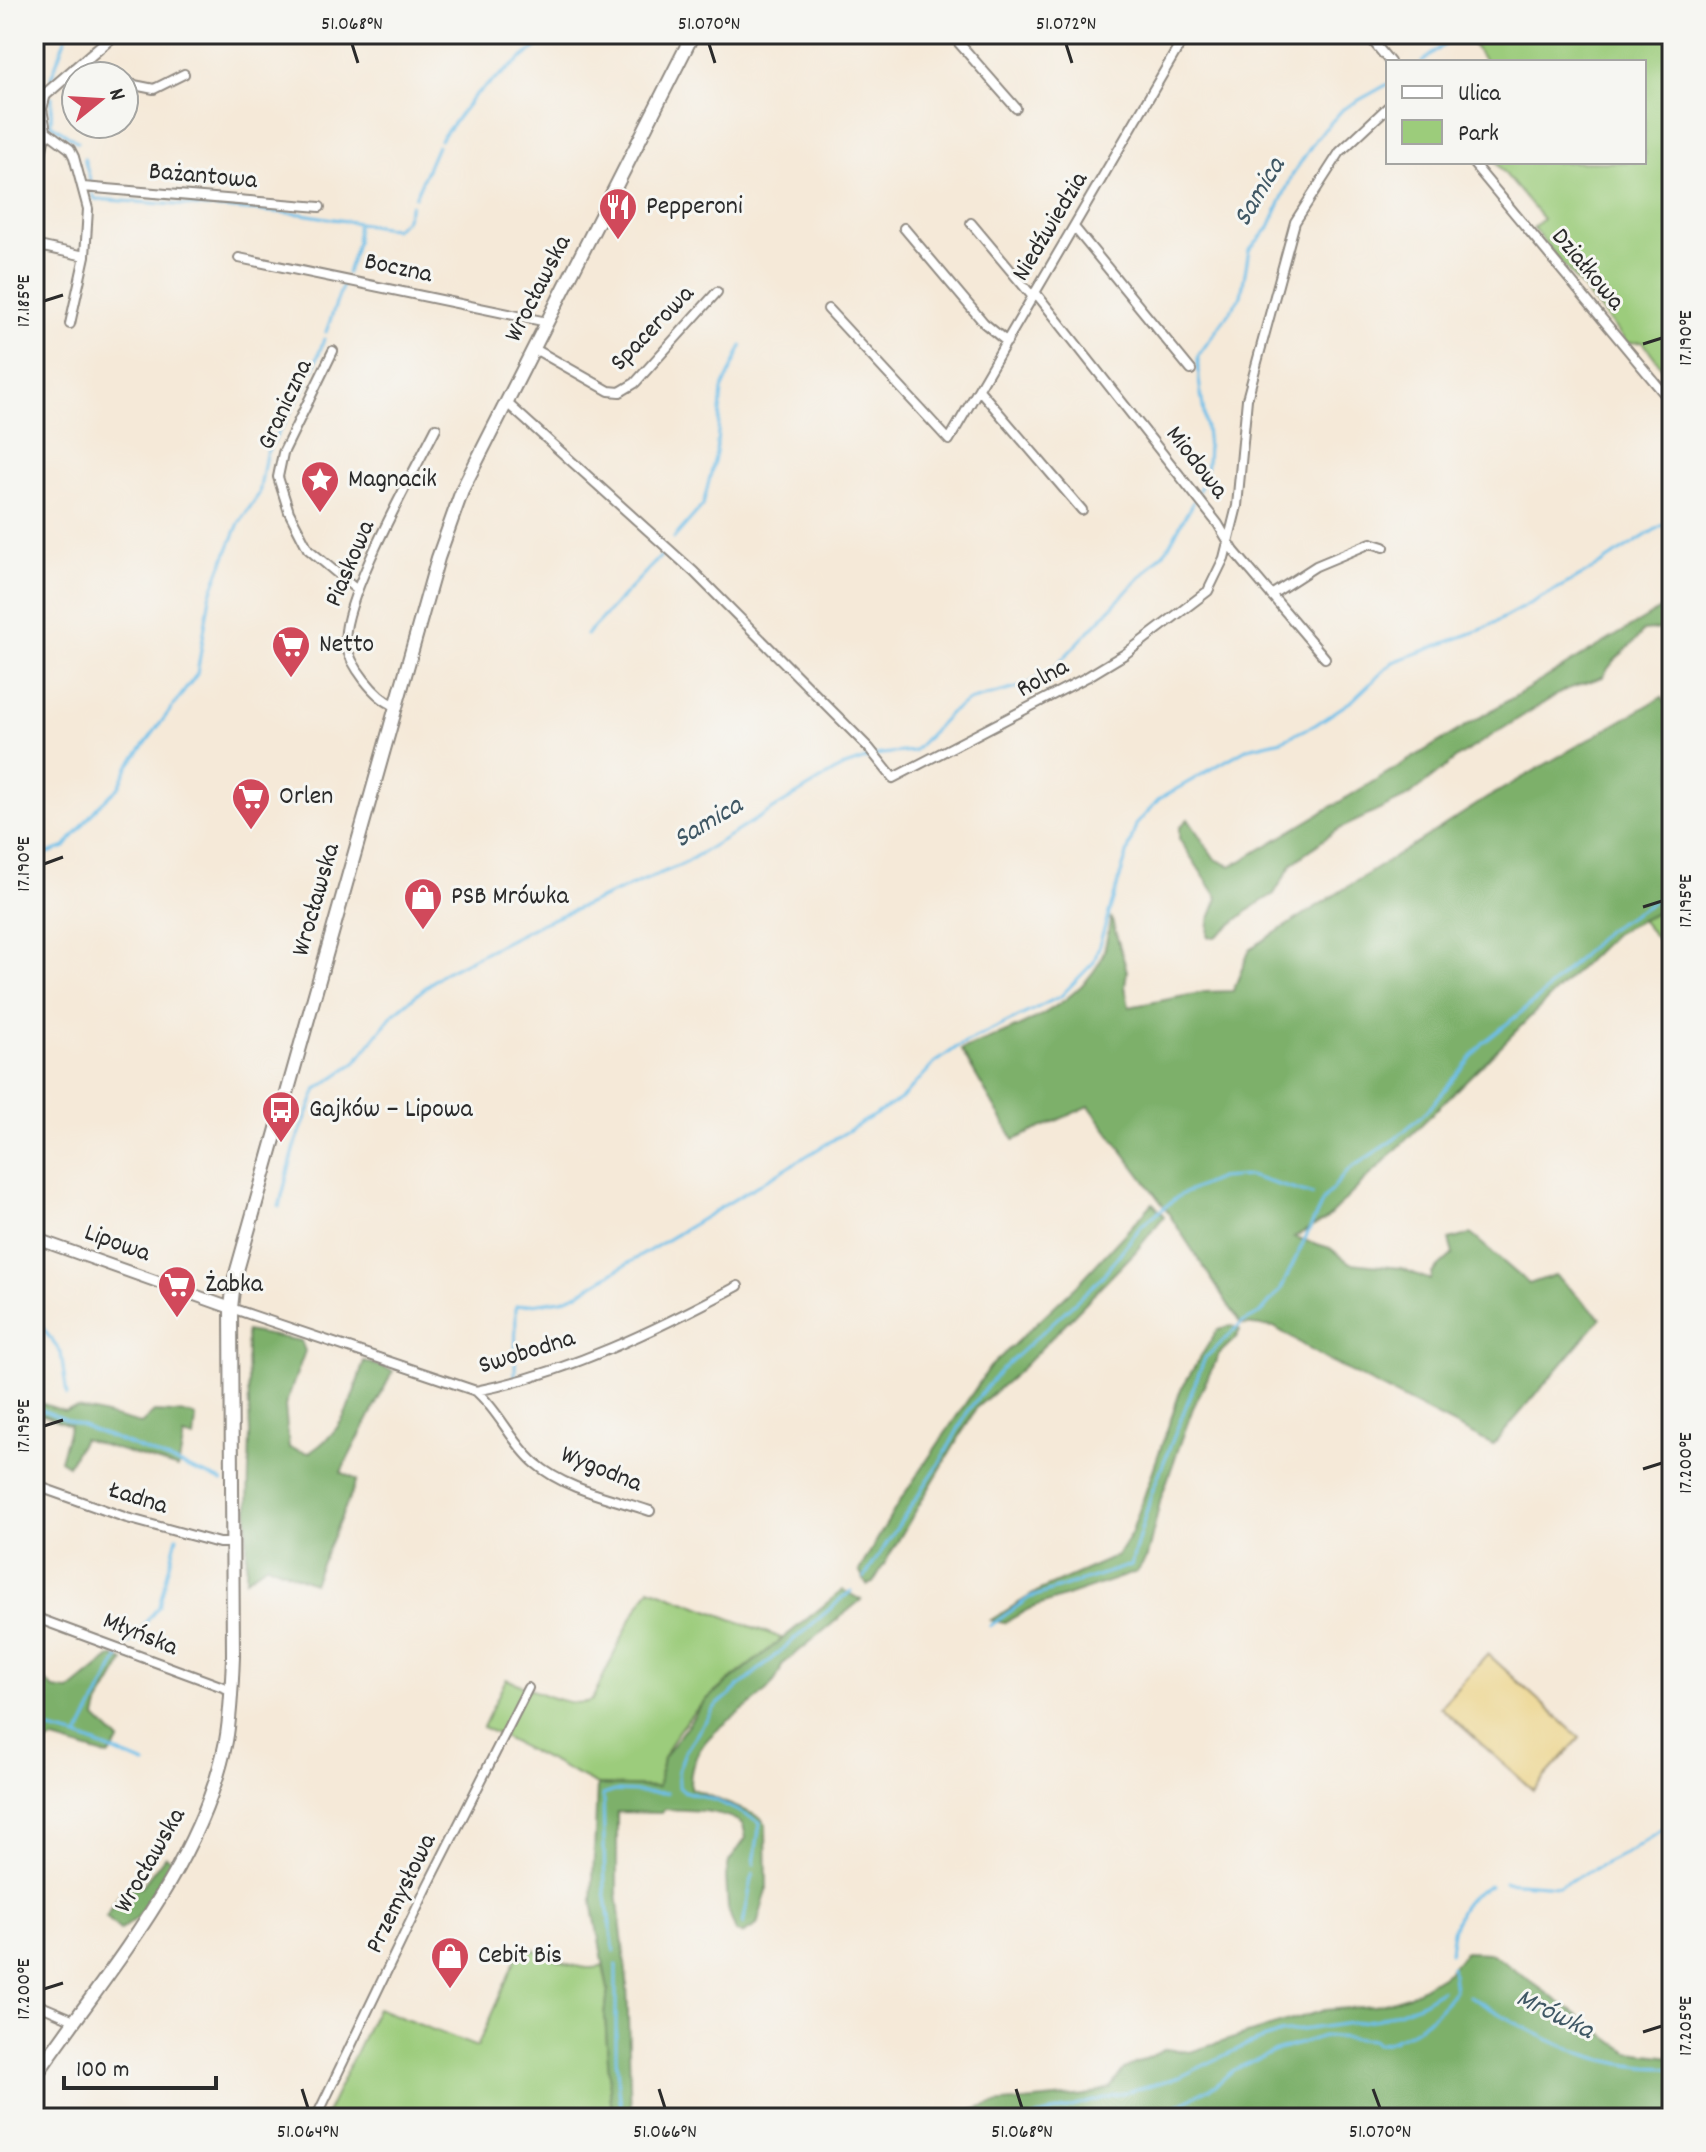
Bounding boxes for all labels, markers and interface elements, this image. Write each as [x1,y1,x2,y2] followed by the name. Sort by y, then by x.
[321,11,383,39] text: 51.068°N
[678,11,740,39] text: 51.070°N
[1036,11,1096,39] text: 51.072°N
[60,60,140,140] north arrow
[1386,60,1646,164] legend
[1458,78,1501,112] text: Ulica
[99,85,132,105] text: N
[1458,118,1499,152] text: Park
[1225,149,1298,235] water label: Samica
[147,154,260,200] street label: Bażantowa
[1004,164,1099,289] street label: Niedźwiedzia
[597,186,639,241] restaurant icon: Pepperoni
[646,189,743,226] place label: Pepperoni
[1541,221,1633,320] street label: Działkowa
[496,228,582,349] street label: Wrocławska
[361,244,436,294] street label: Boczna
[11,275,39,327] text: 17.185°E
[602,277,704,381] street label: Spacerowa
[1673,310,1701,366] text: 17.190°E
[249,353,323,456] street label: Graniczna
[1155,418,1237,508] street label: Miodowa
[299,459,341,514] place icon: Magnacik
[348,462,437,499] place label: Magnacik
[316,514,386,613] street label: Piaskowa
[270,624,312,679] supermarket icon: Netto
[319,627,374,664] place label: Netto
[1010,649,1077,708] street label: Rolna
[230,776,272,831] supermarket icon: Orlen
[279,779,333,816] place label: Orlen
[667,787,753,860] water label: Samica
[11,836,39,892] text: 17.190°E
[283,838,351,961] street label: Wrocławska
[1673,874,1701,928] text: 17.195°E
[402,876,444,931] shop icon: PSB Mrówka
[451,879,569,916] place label: PSB Mrówka
[260,1089,302,1144] bus stop icon: Gajków – Lipowa
[309,1092,474,1129] place label: Gajków – Lipowa
[79,1215,156,1273] street label: Lipowa
[156,1264,198,1319] supermarket icon: Żabka
[205,1267,264,1304] place label: Żabka
[474,1321,581,1385] street label: Swobodna
[11,1399,39,1453] text: 17.195°E
[1673,1432,1701,1494] text: 17.200°E
[555,1437,648,1503] street label: Wygodna
[103,1472,173,1526] street label: Ładna
[97,1603,184,1667] street label: Młyńska
[106,1801,196,1920] street label: Wrocławska
[357,1827,447,1960] street label: Przemysłowa
[429,1935,471,1990] shop icon: Cebit Bis
[478,1938,562,1975] place label: Cebit Bis
[11,1958,39,2020] text: 17.200°E
[1508,1980,1601,2053] water label: Mrówka
[1673,1996,1701,2056] text: 17.205°E
[64,2040,216,2090] scale bar
[76,2054,129,2088] text: 100 m
[277,2119,339,2147] text: 51.064°N
[633,2119,697,2147] text: 51.066°N
[991,2119,1053,2147] text: 51.068°N
[1349,2119,1411,2147] text: 51.070°N

